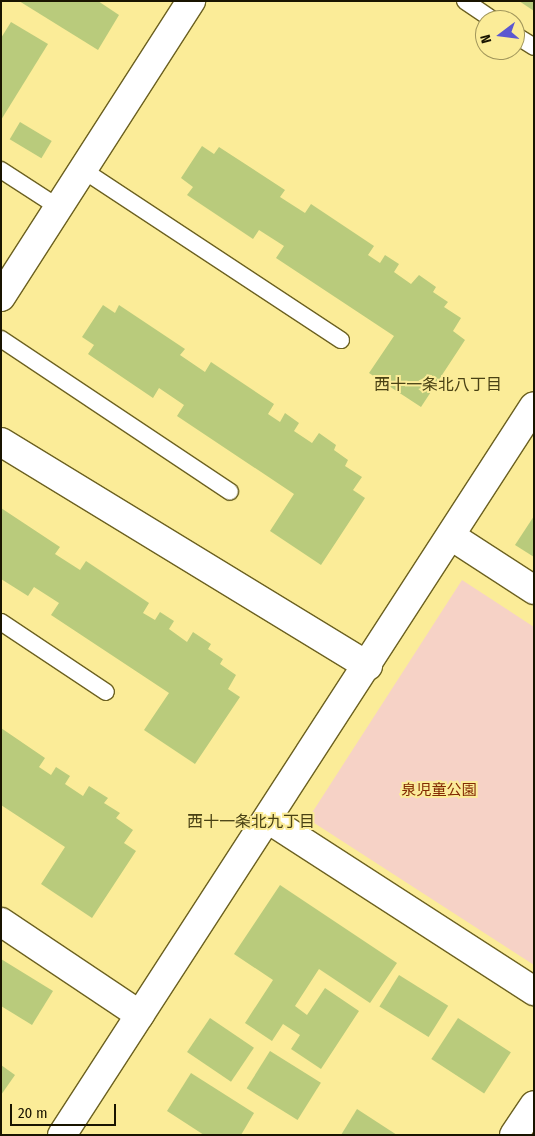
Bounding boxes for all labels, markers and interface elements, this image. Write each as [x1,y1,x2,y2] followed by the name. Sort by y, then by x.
[475,10,525,60] north arrow
[477,33,495,45] text: N
[374,375,502,395] district label: 西十一条北八丁目
[402,782,476,800] park label: 泉児童公園
[187,812,315,832] district label: 西十一条北九丁目
[12,1094,119,1126] scale bar
[18,1104,48,1122] text: 20 m

